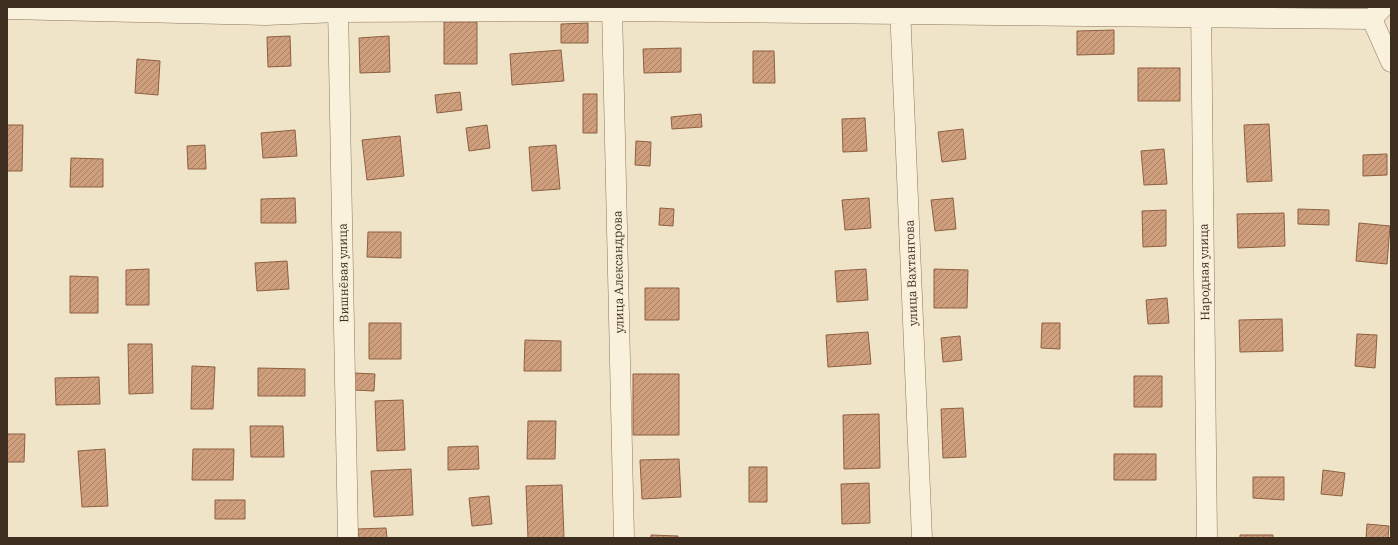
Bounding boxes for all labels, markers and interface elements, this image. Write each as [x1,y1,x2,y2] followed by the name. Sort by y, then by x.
[609,210,627,334] street label: улица Александрова
[902,219,920,326] street label: улица Вахтангова
[335,223,351,323] street label: Вишнёвая улица
[1196,223,1212,321] street label: Народная улица

